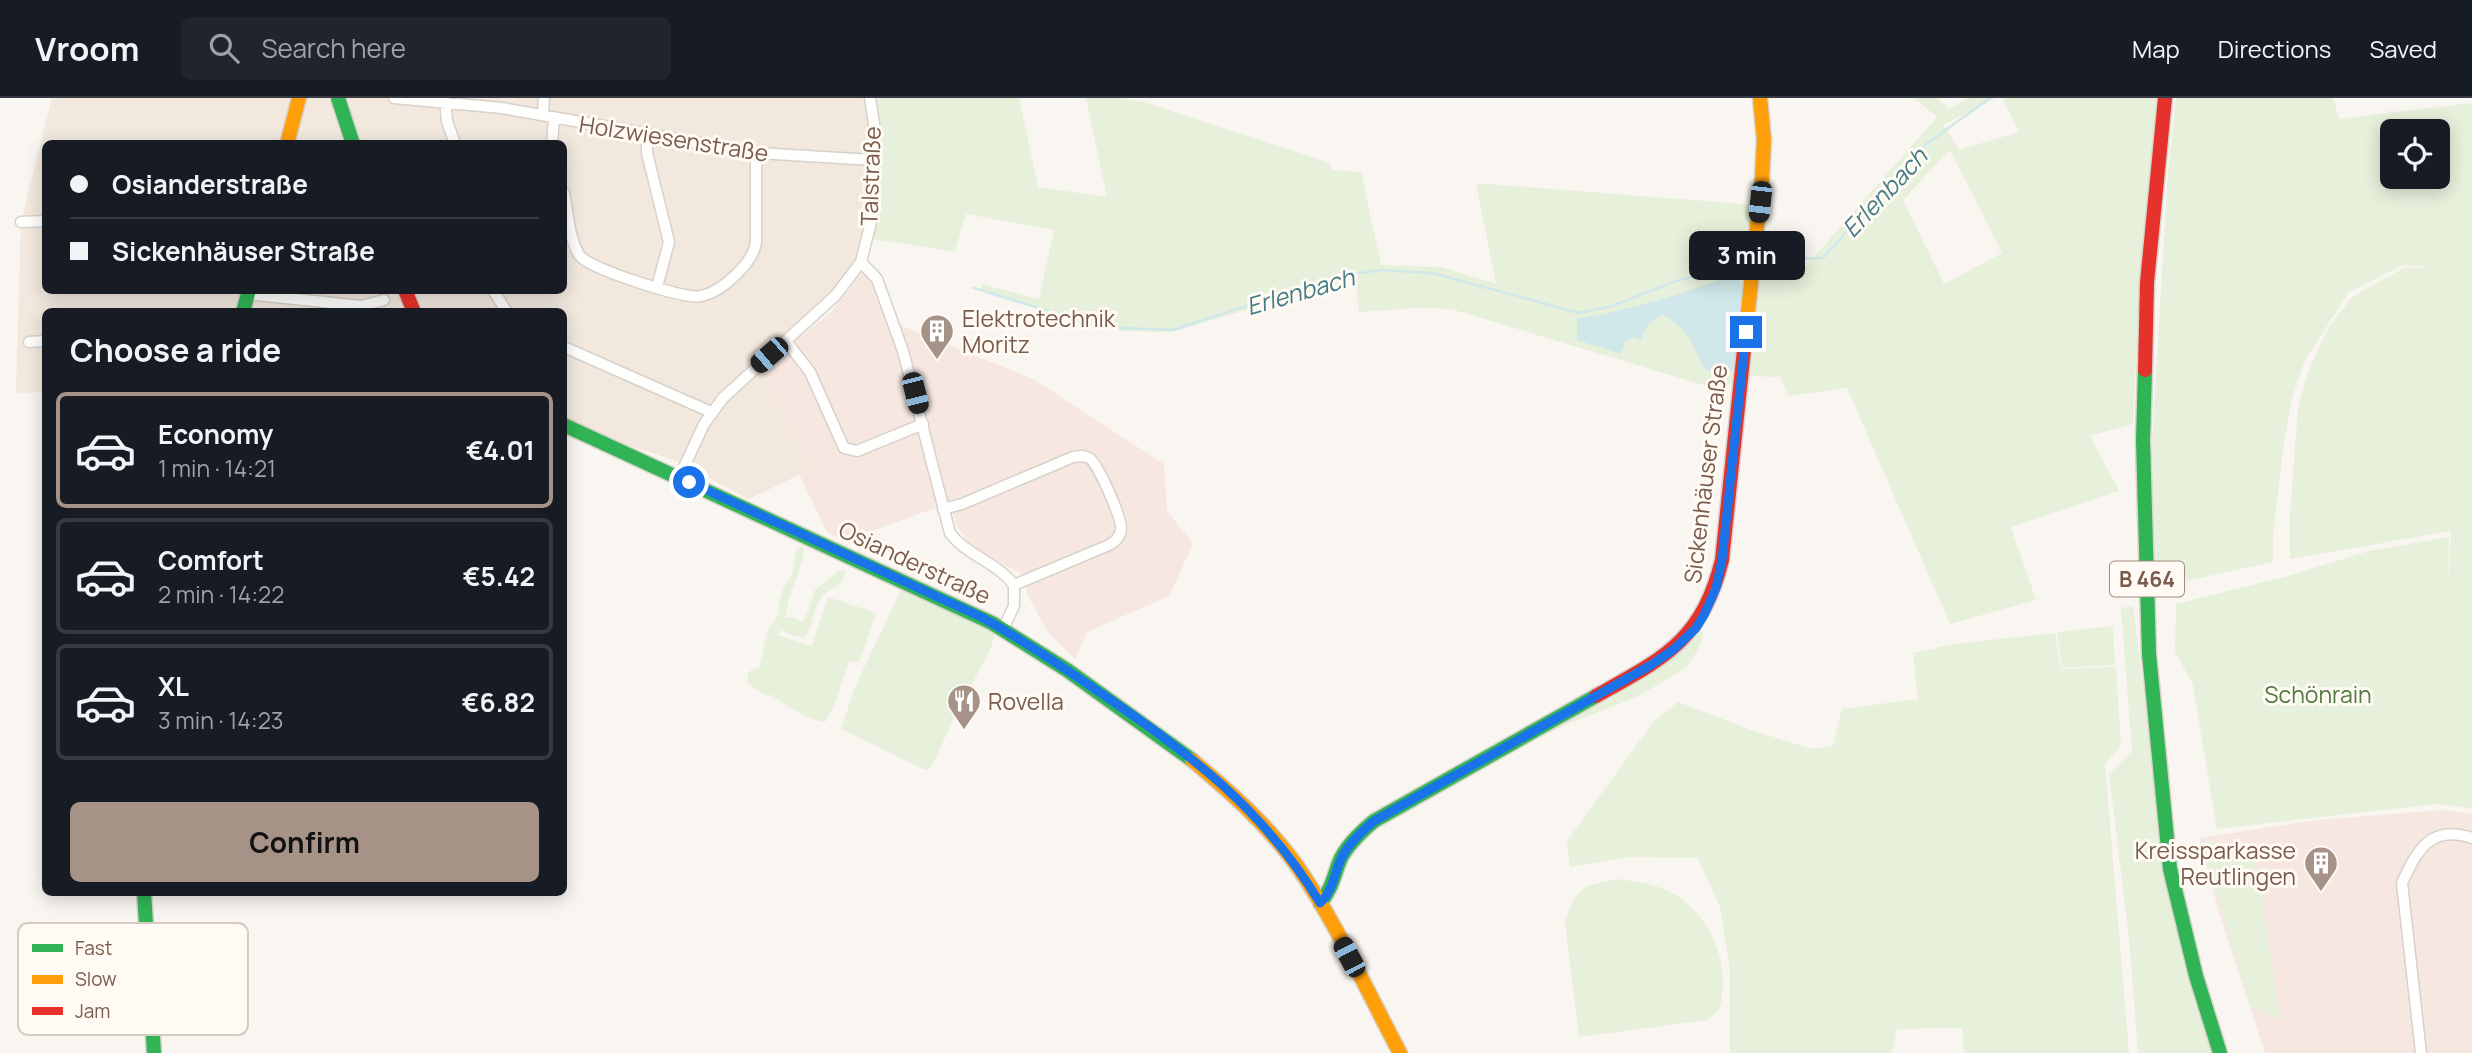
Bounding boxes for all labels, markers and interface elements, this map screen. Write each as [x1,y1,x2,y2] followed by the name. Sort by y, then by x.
[181,17,671,80] search box
[35,26,139,71] text: Vroom
[205,29,243,67] icon: search
[261,30,406,66] text: Search here
[2132,32,2180,65] text: Map
[2218,32,2331,65] text: Directions
[2369,32,2437,65] text: Saved
[577,107,771,169] street label: Holzwiesenstraße
[2380,119,2450,189] map controls
[2380,119,2450,189] button: locate
[852,126,888,226] street label: Talstraße
[1834,140,1934,244] water label: Erlenbach
[112,166,308,202] text: Osianderstraße
[1748,180,1773,224] car
[1688,230,1804,280] callout: 3 min
[112,233,375,269] text: Sickenhäuser Straße
[1717,239,1777,271] text: 3 min
[1242,260,1359,322] water label: Erlenbach
[962,302,1116,360] place label: Elektrotechnik Moritz
[918,312,956,361] building icon: Elektrotechnik Moritz
[1730,316,1762,348] route end
[70,328,281,372] text: Choose a ride
[747,333,792,377] car
[1676,363,1734,585] street label: Sickenhäuser Straße
[900,370,931,416] car
[158,416,273,452] text: Economy
[74,419,137,482] icon: car
[466,432,535,468] text: €4.01
[158,452,276,484] text: 1 min · 14:21
[673,466,705,498] route start
[834,513,996,611] street label: Osianderstraße
[158,542,264,578] text: Comfort
[74,545,137,608] icon: car
[463,558,535,594] text: €5.42
[2110,561,2184,596] road number: B 464
[158,578,284,610] text: 2 min · 14:22
[158,668,189,704] text: XL
[74,671,137,734] icon: car
[2264,678,2372,710] park label: Schönrain
[945,682,983,731] restaurant icon: Rovella
[462,684,535,720] text: €6.82
[988,685,1064,717] place label: Rovella
[158,704,284,736] text: 3 min · 14:23
[70,802,539,882] button: Confirm
[2135,834,2296,892] place label: Kreissparkasse Reutlingen
[2302,844,2340,893] building icon: Kreissparkasse Reutlingen
[18,923,248,1035] legend
[1330,934,1369,980] car
[75,935,112,961] text: Fast
[75,966,117,992] text: Slow
[75,998,110,1024] text: Jam

